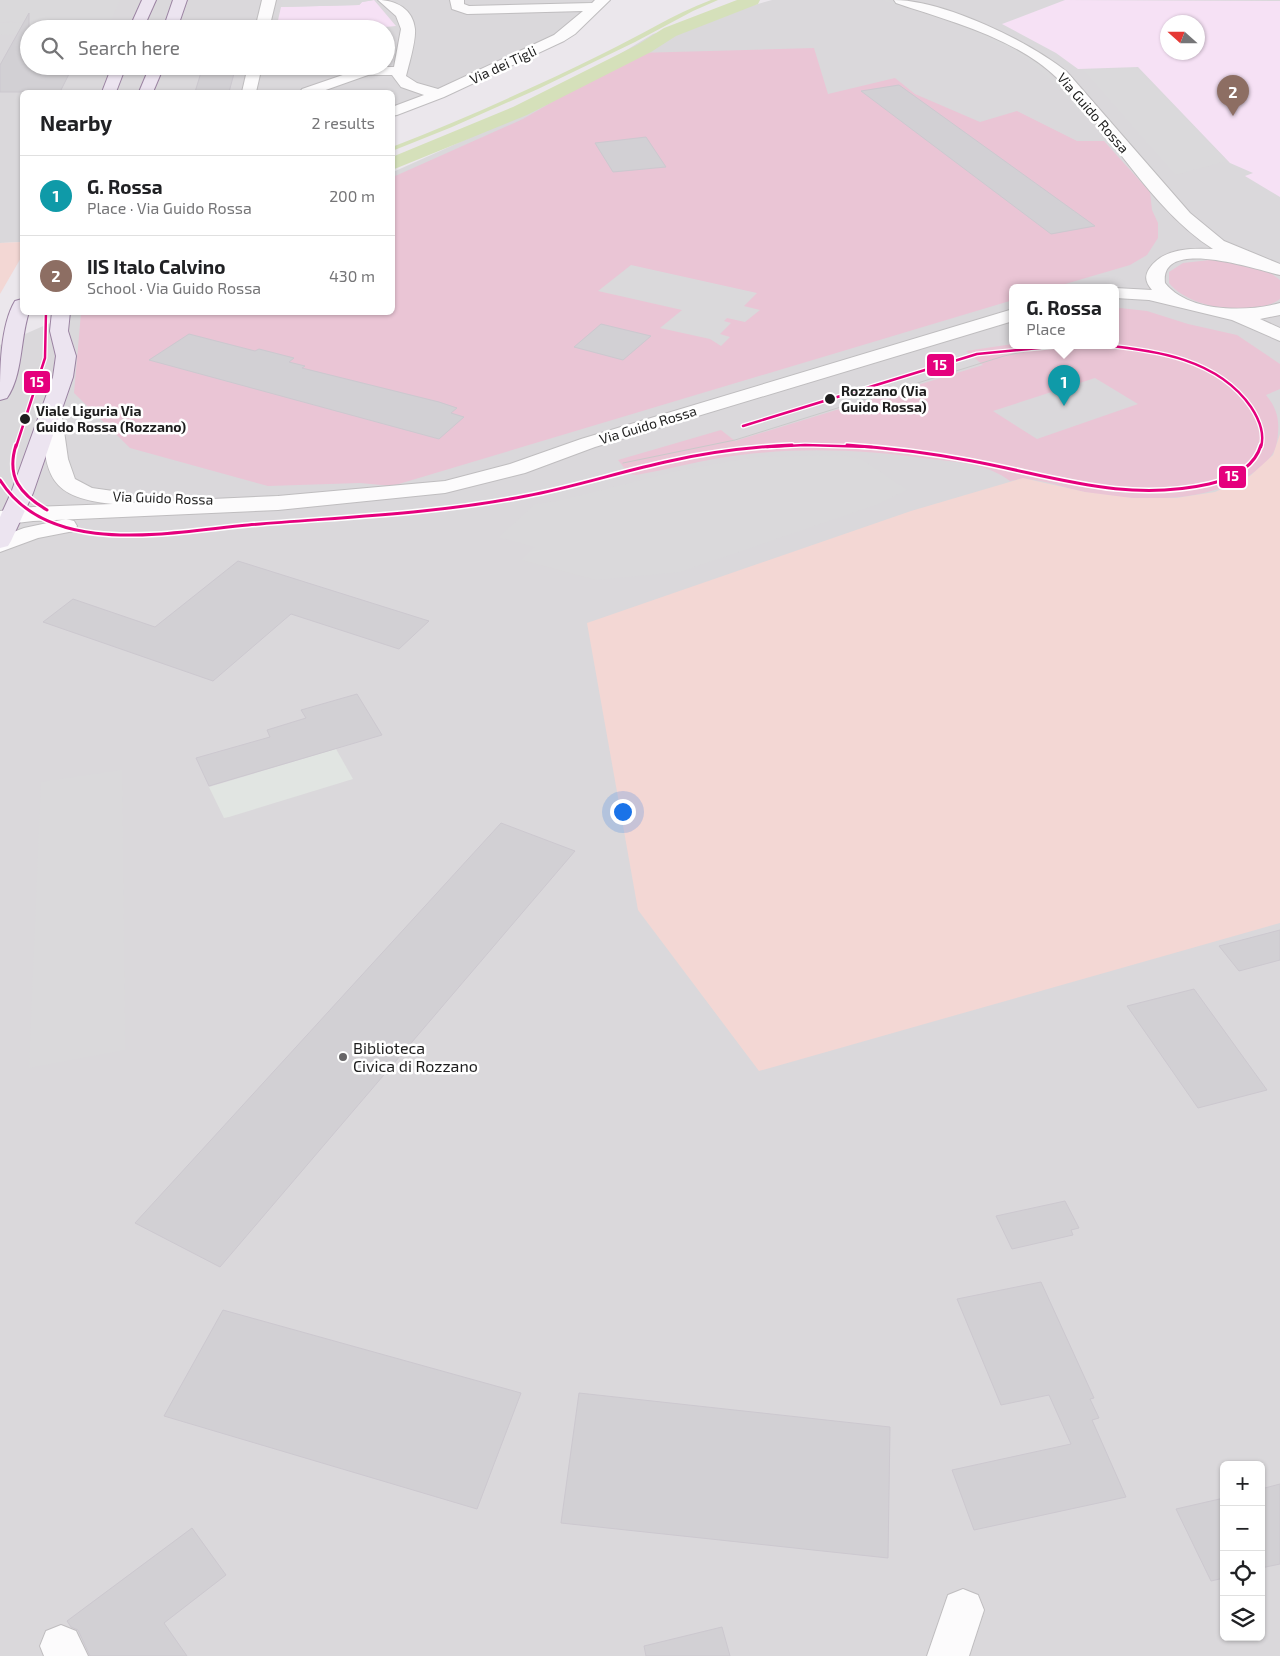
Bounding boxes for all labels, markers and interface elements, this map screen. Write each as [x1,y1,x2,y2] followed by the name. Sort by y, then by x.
[1160,15,1205,60] north arrow
[20,20,395,75] search box
[38,34,66,62] icon: search
[78,36,180,59] text: Search here
[467,42,539,87] street label: Via dei Tigli
[1054,69,1133,156] street label: Via Guido Rossa
[1217,75,1249,116] pin: 2
[40,110,112,135] text: Nearby
[312,113,375,132] text: 2 results
[87,175,162,198] text: G. Rossa
[53,186,59,205] text: 1
[329,186,375,205] text: 200 m
[87,198,252,217] text: Place · Via Guido Rossa
[87,255,225,278] text: IIS Italo Calvino
[51,266,61,285] text: 2
[329,266,375,285] text: 430 m
[87,278,261,297] text: School · Via Guido Rossa
[1009,284,1119,349] popup
[1026,296,1102,319] text: G. Rossa
[1026,319,1066,338] text: Place
[926,353,955,377] line badge: 15
[933,356,947,373] text: 15
[1048,365,1080,406] pin: 1
[23,370,51,394] line badge: 15
[30,373,44,390] text: 15
[841,382,927,415] place label: Rozzano (Via Guido Rossa)
[823,392,837,406] marker: Rozzano (Via Guido Rossa)
[36,402,186,435] place label: Viale Liguria Via Guido Rossa (Rozzano)
[597,402,698,447] street label: Via Guido Rossa
[18,412,32,426] marker: Viale Liguria Via Guido Rossa (Rozzano)
[1218,465,1247,489] line badge: 15
[1225,467,1239,484] text: 15
[112,487,214,508] street label: Via Guido Rossa
[610,799,636,825] your location
[353,1038,478,1075] place label: Biblioteca Civica di Rozzano
[337,1051,349,1063] marker: Biblioteca Civica di Rozzano
[1220,1461,1265,1641] map controls
[1220,1461,1265,1506] button: +
[1220,1506,1265,1551] button: −
[1220,1551,1265,1596] button: locate
[1220,1596,1265,1641] button: layers

